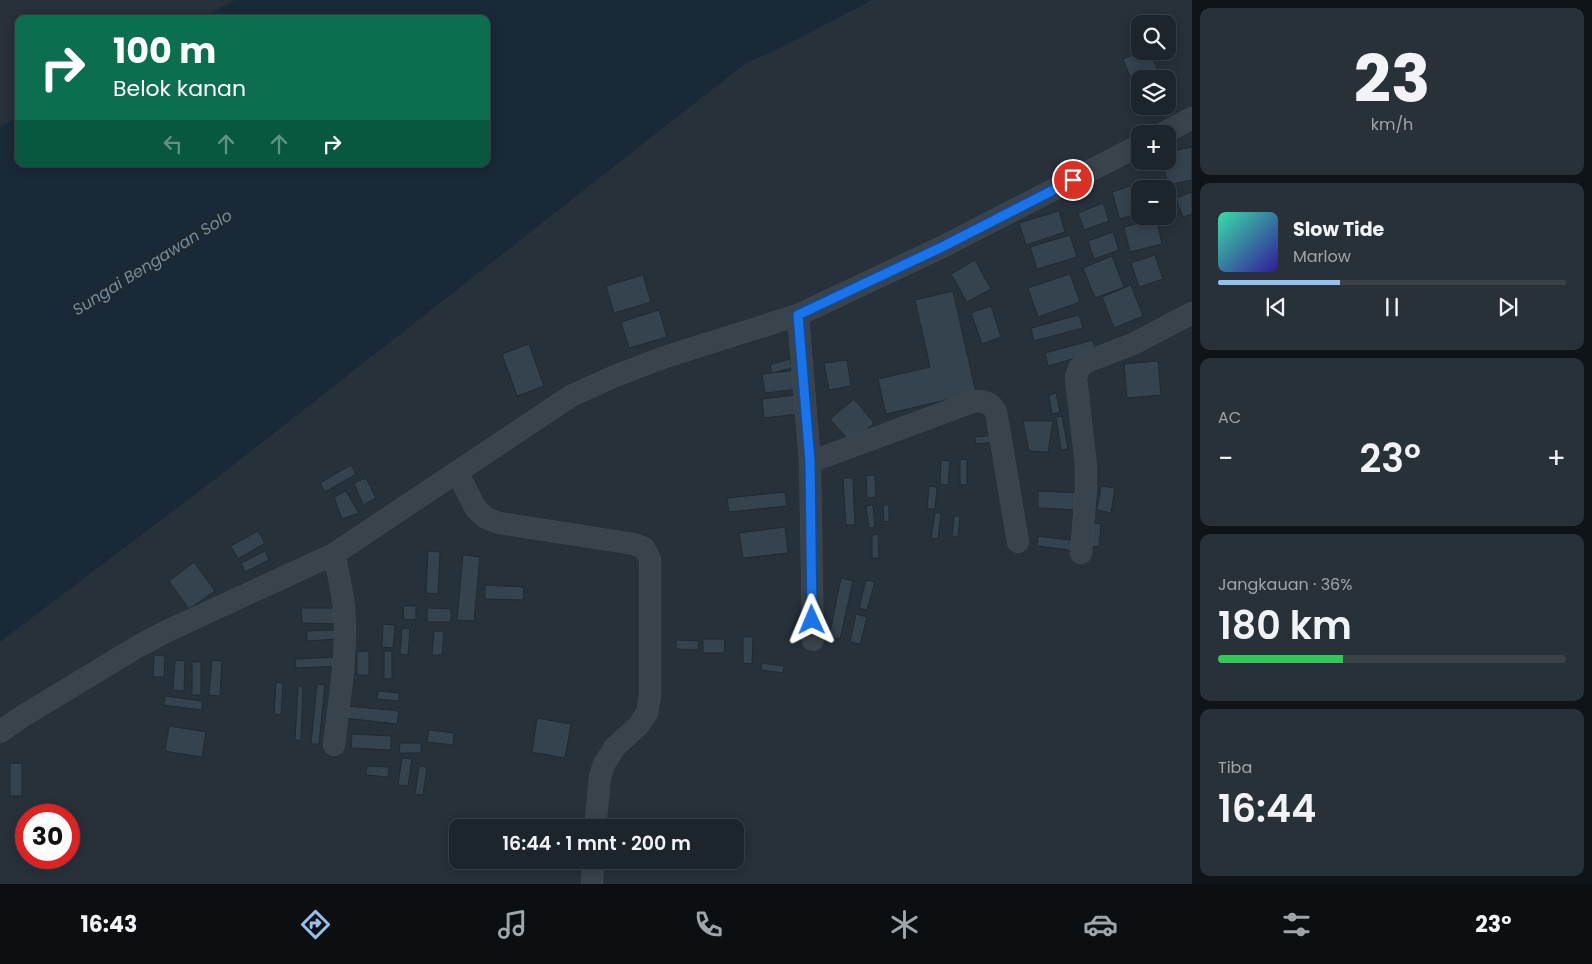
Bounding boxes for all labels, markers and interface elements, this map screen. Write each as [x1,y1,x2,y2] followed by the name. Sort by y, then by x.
[1131,15,1176,225] map controls
[1131,15,1176,60] button: search
[113,26,216,75] text: 100 m
[1354,34,1430,125] text: 23
[30,35,95,100] icon: right
[1131,70,1176,115] button: layers
[113,73,246,104] text: Belok kanan
[1371,113,1413,136] text: km/h
[1131,125,1176,170] button: +
[159,130,187,158] icon: left
[212,130,240,158] icon: ahead
[265,130,293,158] icon: ahead
[318,130,346,158] icon: right
[1052,159,1094,201] pin
[1059,166,1087,194] icon: arrive
[1131,180,1176,225] button: −
[68,204,237,321] water label: Sungai Bengawan Solo
[1293,216,1384,243] text: Slow Tide
[1293,245,1351,268] text: Marlow
[1262,293,1290,321] icon: previous
[1378,293,1406,321] icon: pause
[1494,293,1522,321] icon: next
[1218,406,1241,429] text: AC
[1359,432,1421,485] text: 23°
[1218,439,1233,478] text: −
[1547,439,1566,478] text: +
[1218,573,1352,596] text: Jangkauan · 36%
[785,593,837,645] position arrow
[1218,599,1352,652] text: 180 km
[1218,756,1252,779] text: Tiba
[1218,782,1316,835] text: 16:44
[15,804,80,869] speed limit sign: 30
[502,830,691,857] text: 16:44 · 1 mnt · 200 m
[298,907,333,942] icon: directions
[495,907,530,942] icon: music
[691,907,726,942] icon: phone
[887,907,922,942] icon: climate
[1083,907,1118,942] icon: car
[1279,907,1314,942] icon: filters
[81,909,137,940] text: 16:43
[1475,909,1511,940] text: 23°

